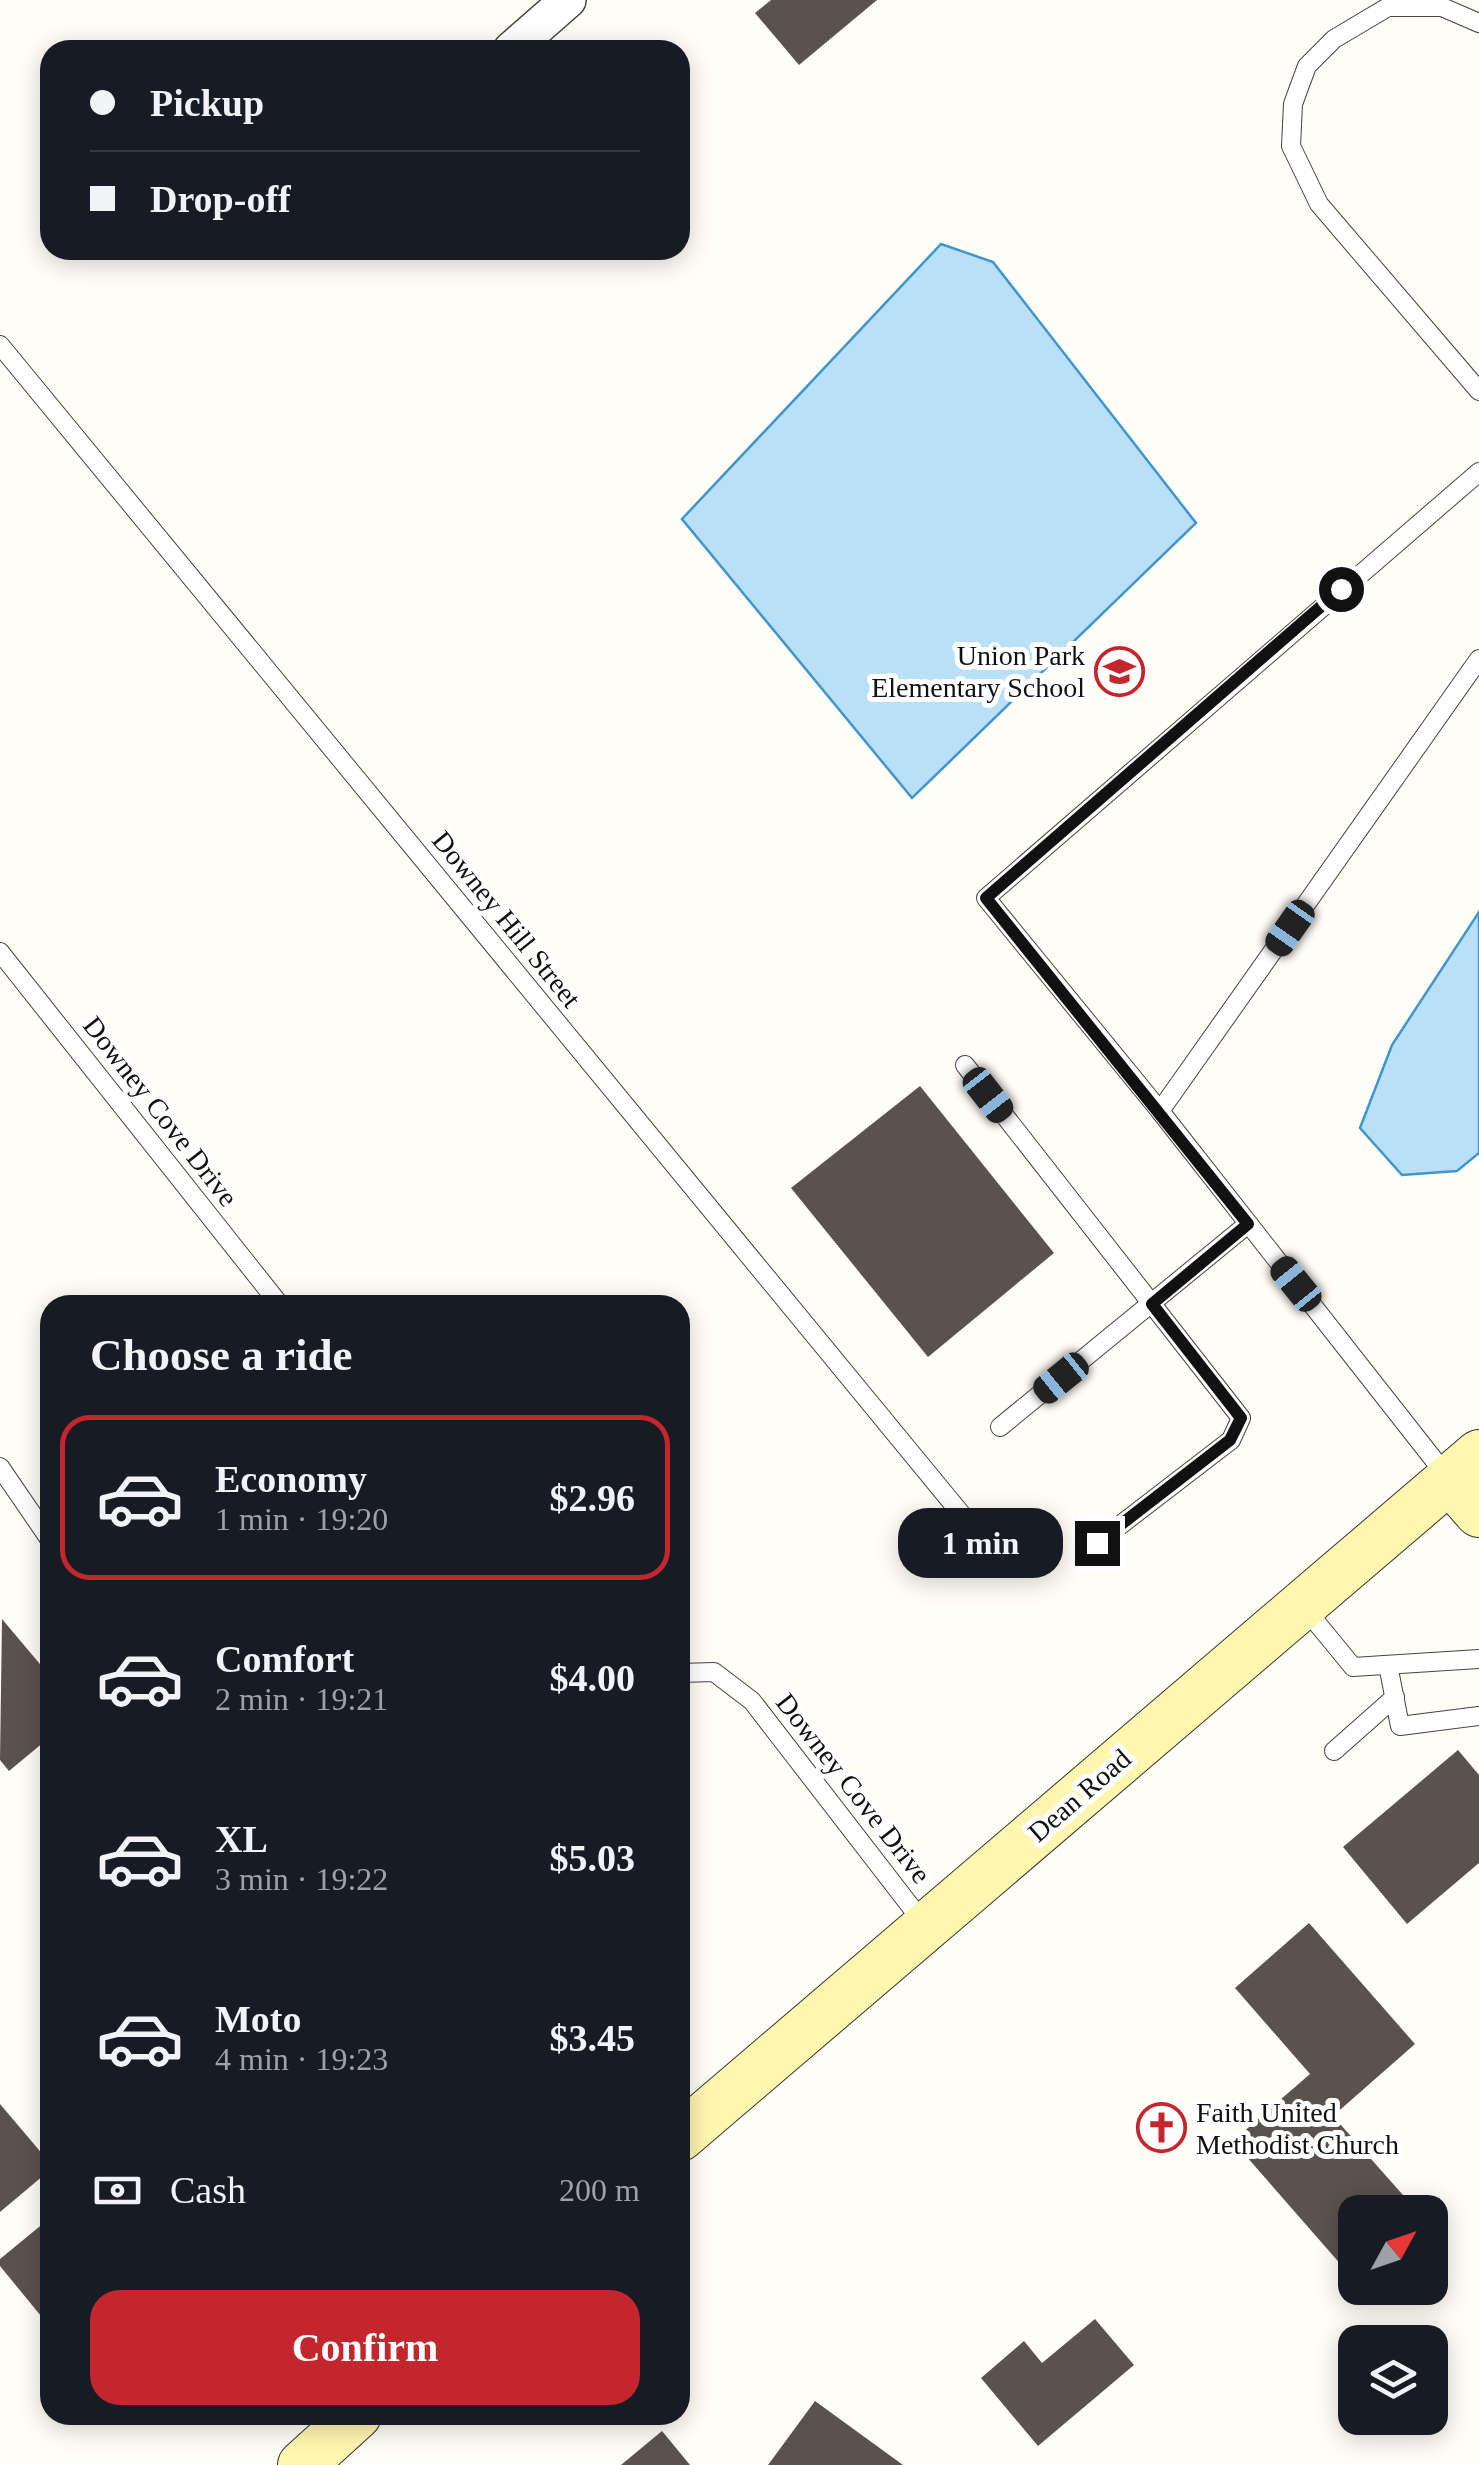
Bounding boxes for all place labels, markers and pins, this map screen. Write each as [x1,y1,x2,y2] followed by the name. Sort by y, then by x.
[871,640,1085,703] place label: Union Park Elementary School
[1094,645,1146,697] school or university icon: Union Park Elementary School
[1196,2097,1399,2160] place label: Faith United Methodist Church
[1135,2102,1187,2154] church icon: Faith United Methodist Church

